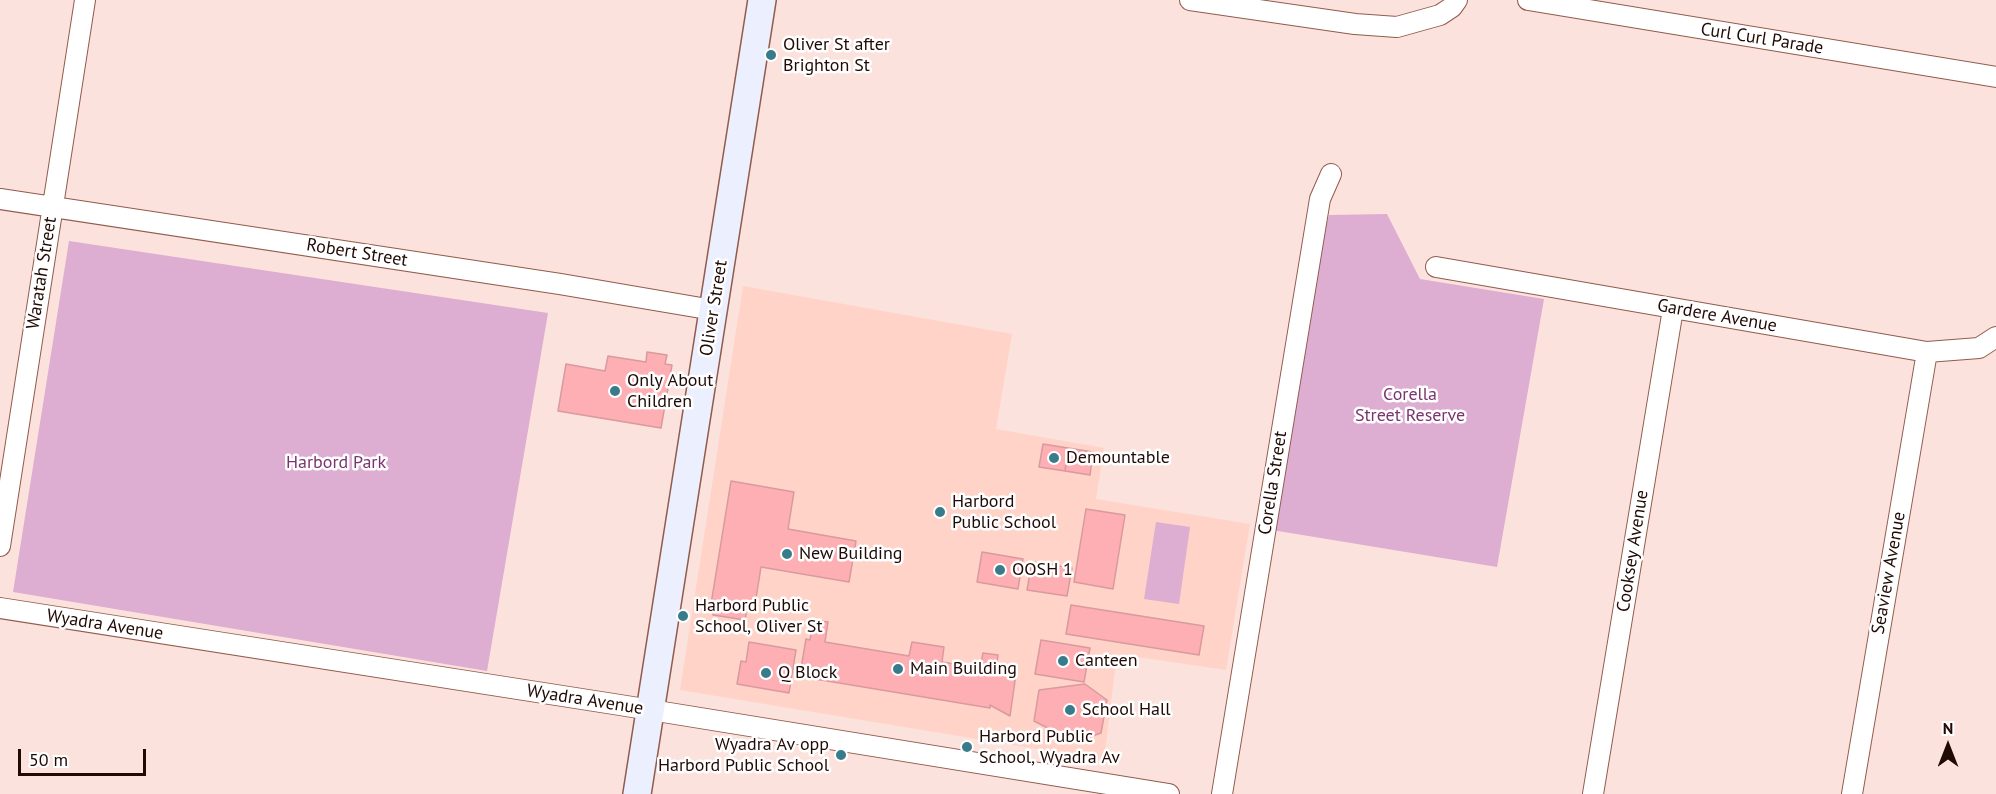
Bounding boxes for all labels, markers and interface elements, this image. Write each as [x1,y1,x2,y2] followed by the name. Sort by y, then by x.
[1699,19,1825,59] street label: Curl Curl Parade
[783,34,890,76] place label: Oliver St after Brighton St
[764,48,778,62] marker: Oliver St after Brighton St
[22,215,62,331] street label: Waratah Street
[305,234,409,272] street label: Robert Street
[696,258,732,358] street label: Oliver Street
[1655,295,1779,337] street label: Gardere Avenue
[627,370,713,412] place label: Only About Children
[608,384,622,398] marker: Only About Children
[1355,384,1465,426] park label: Corella Street Reserve
[1254,430,1292,536] street label: Corella Street
[1066,447,1170,469] place label: Demountable
[1047,451,1061,465] marker: Demountable
[286,452,386,474] park label: Harbord Park
[1613,488,1653,614] street label: Cooksey Avenue
[952,491,1056,534] place label: Harbord Public School
[933,505,947,519] marker: Harbord Public School
[1868,510,1910,636] street label: Seaview Avenue
[799,543,902,565] place label: New Building
[780,547,794,561] marker: New Building
[1012,559,1073,581] place label: OOSH 1
[993,563,1007,577] marker: OOSH 1
[695,595,823,638] place label: Harbord Public School, Oliver St
[45,605,165,645] street label: Wyadra Avenue
[676,609,690,623] marker: Harbord Public School, Oliver St
[1075,650,1138,672] place label: Canteen
[1056,654,1070,668] marker: Canteen
[910,658,1017,680] place label: Main Building
[778,662,837,684] place label: Q Block
[891,662,905,676] marker: Main Building
[759,666,773,680] marker: Q Block
[525,680,645,720] street label: Wyadra Avenue
[1082,699,1170,721] place label: School Hall
[1063,703,1077,717] marker: School Hall
[1918,716,1978,776] north arrow
[1943,718,1953,738] text: N
[979,726,1120,768] place label: Harbord Public School, Wyadra Av
[658,734,829,777] place label: Wyadra Av opp Harbord Public School
[21,737,148,775] scale bar
[960,740,974,754] marker: Harbord Public School, Wyadra Av
[29,748,68,771] text: 50 m
[834,748,848,762] marker: Wyadra Av opp Harbord Public School

